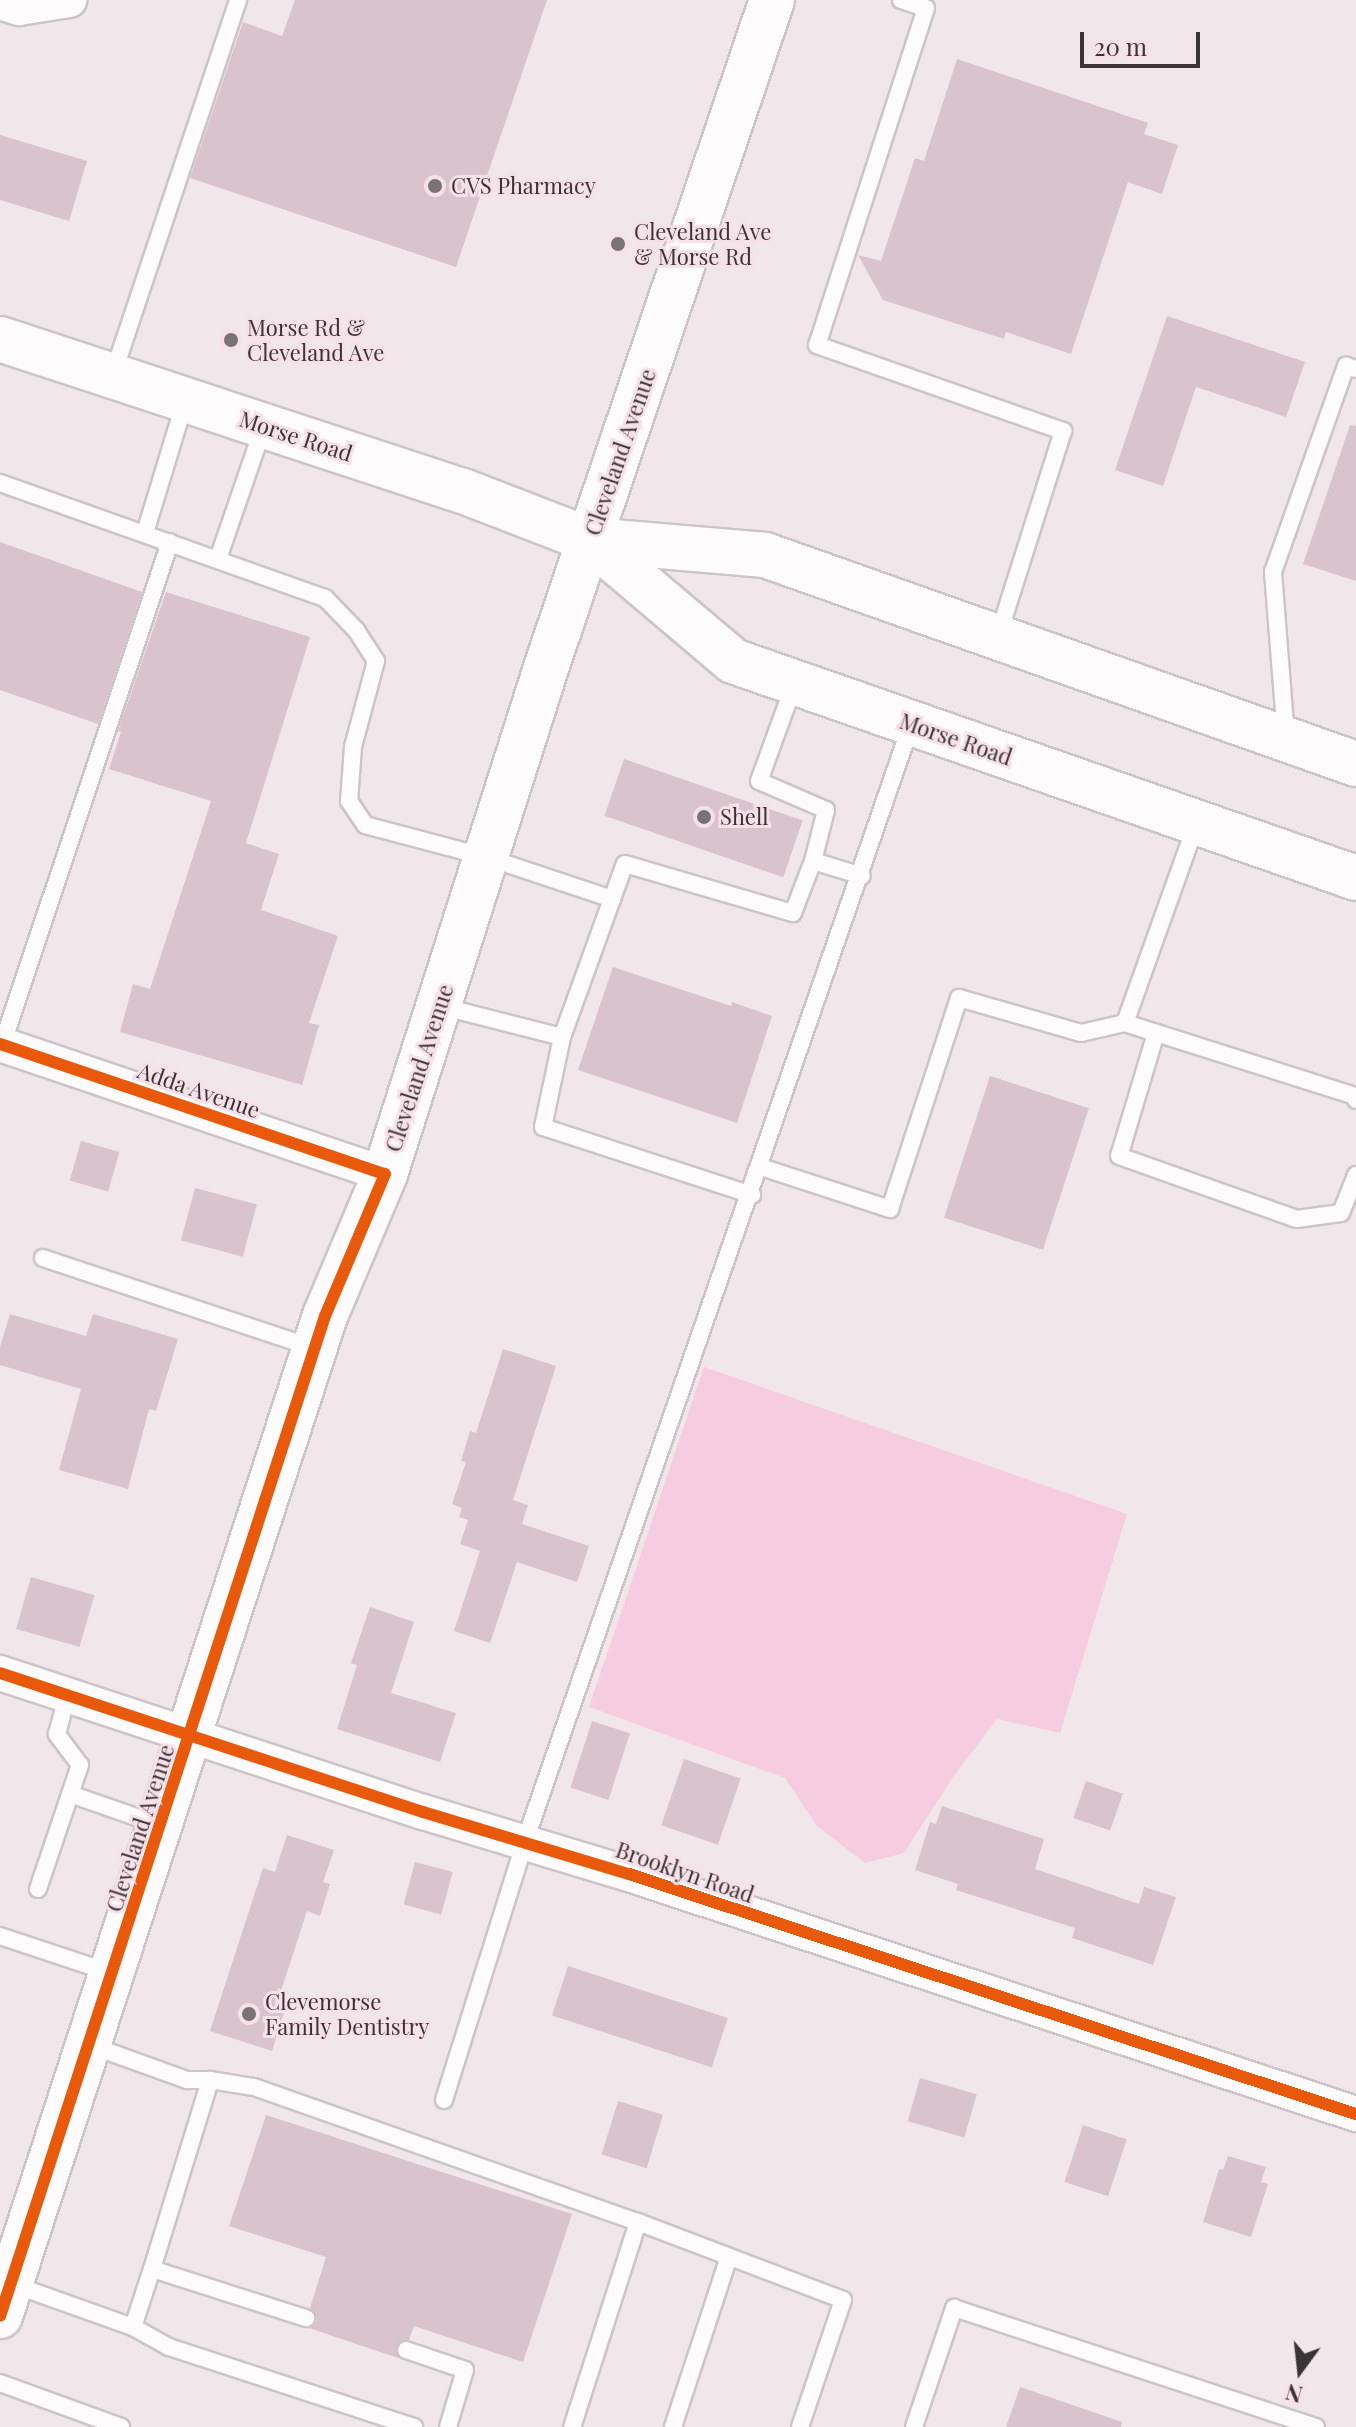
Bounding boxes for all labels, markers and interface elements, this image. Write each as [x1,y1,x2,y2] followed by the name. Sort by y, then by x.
[1084,16,1204,66] scale bar
[1094,30,1147,62] text: 20 m
[451,173,596,199] place label: CVS Pharmacy
[426,177,444,195] marker: CVS Pharmacy
[634,218,772,270] place label: Cleveland Ave & Morse Rd
[609,235,627,253] marker: Cleveland Ave & Morse Rd
[247,314,385,366] place label: Morse Rd & Cleveland Ave
[222,331,240,349] marker: Morse Rd & Cleveland Ave
[579,365,661,539] street label: Cleveland Avenue
[236,405,356,467] street label: Morse Road
[896,707,1016,771] street label: Morse Road
[720,804,769,830] place label: Shell
[695,808,713,826] marker: Shell
[379,981,459,1155] street label: Cleveland Avenue
[134,1057,264,1123] street label: Adda Avenue
[100,1741,180,1915] street label: Cleveland Avenue
[612,1836,758,1908] street label: Brooklyn Road
[265,1988,430,2040] place label: Clevemorse Family Dentistry
[240,2005,258,2023] marker: Clevemorse Family Dentistry
[1260,2331,1340,2411] north arrow
[1282,2378,1305,2411] text: N

